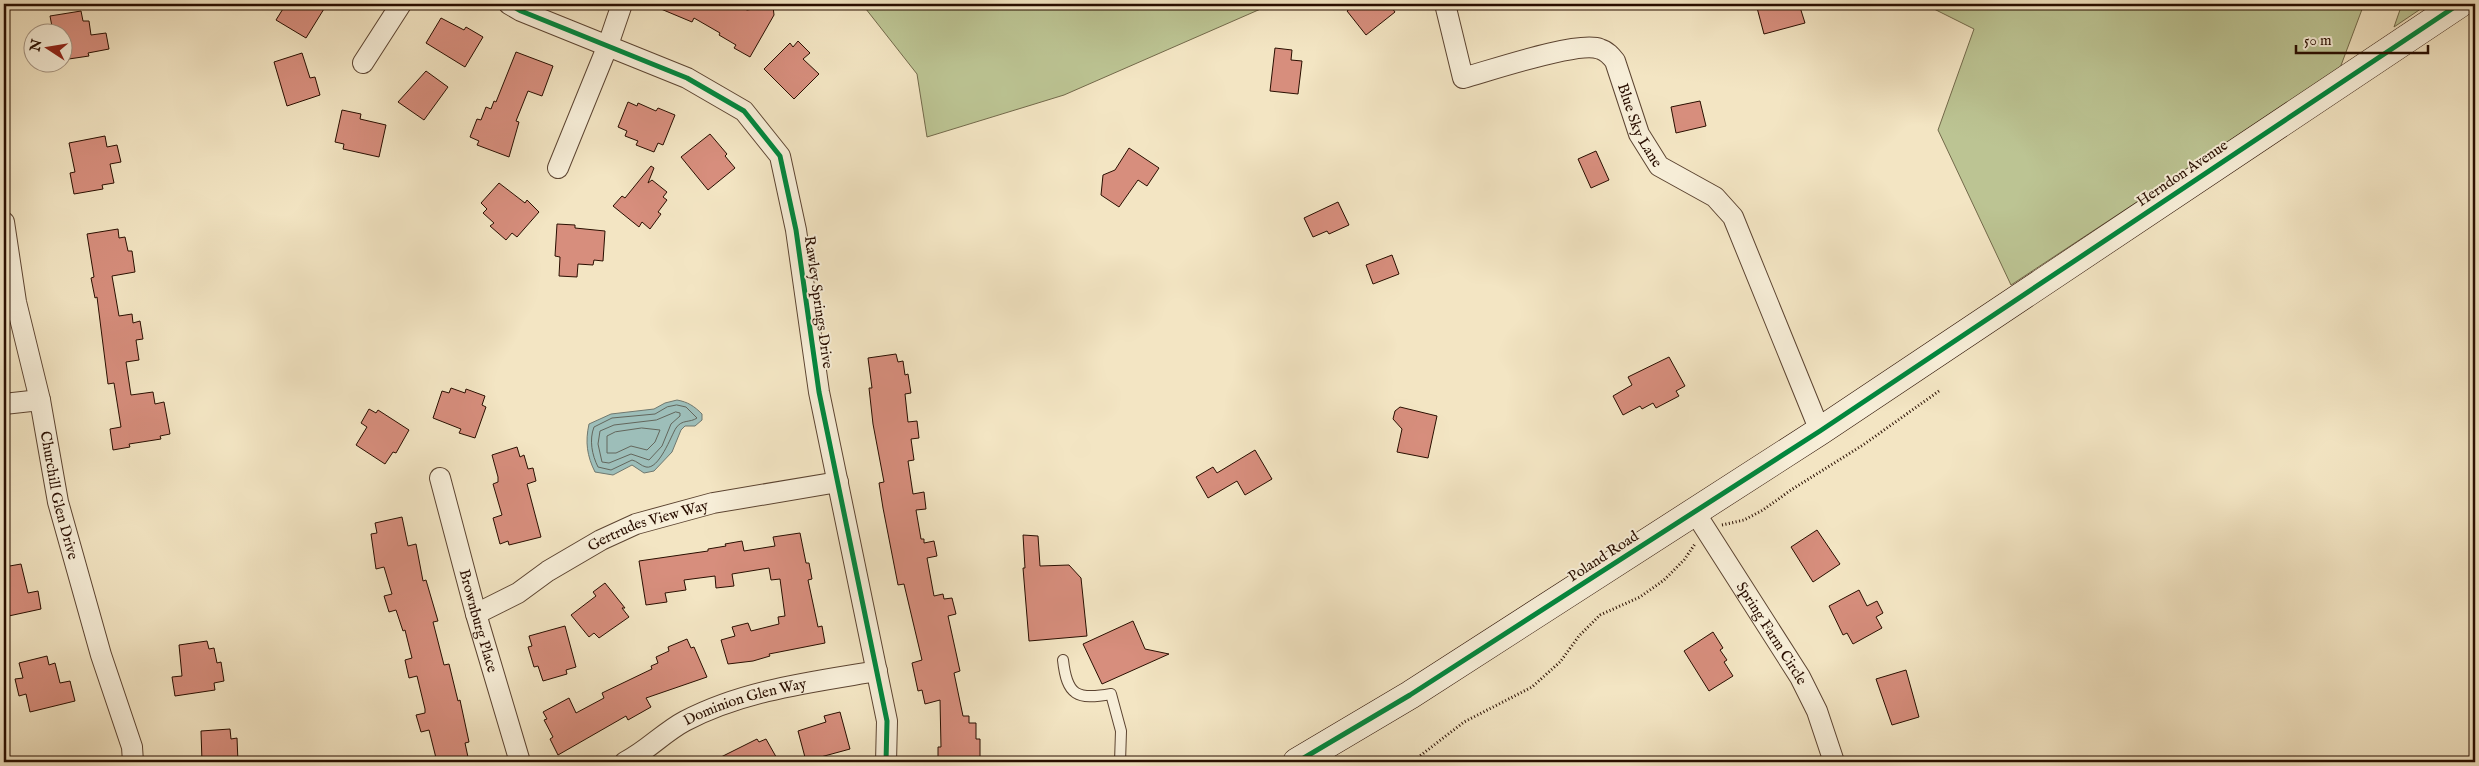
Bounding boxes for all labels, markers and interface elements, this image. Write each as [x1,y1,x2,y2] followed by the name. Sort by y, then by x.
[22,22,72,72] north arrow
[2296,22,2429,54] scale bar
[2304,31,2332,50] text: 50 m
[26,38,46,54] text: N
[1613,81,1667,171] street label: Blue Sky Lane
[2133,136,2232,211] street label: Herndon Avenue
[800,234,837,370] street label: Rawley Springs Drive
[36,430,83,562] street label: Churchill Glen Drive
[584,496,711,556] street label: Gertrudes View Way
[1564,526,1643,586] street label: Poland Road
[455,567,502,675] street label: Brownburg Place
[1732,578,1811,688] street label: Spring Farm Circle
[680,674,809,730] street label: Dominion Glen Way

